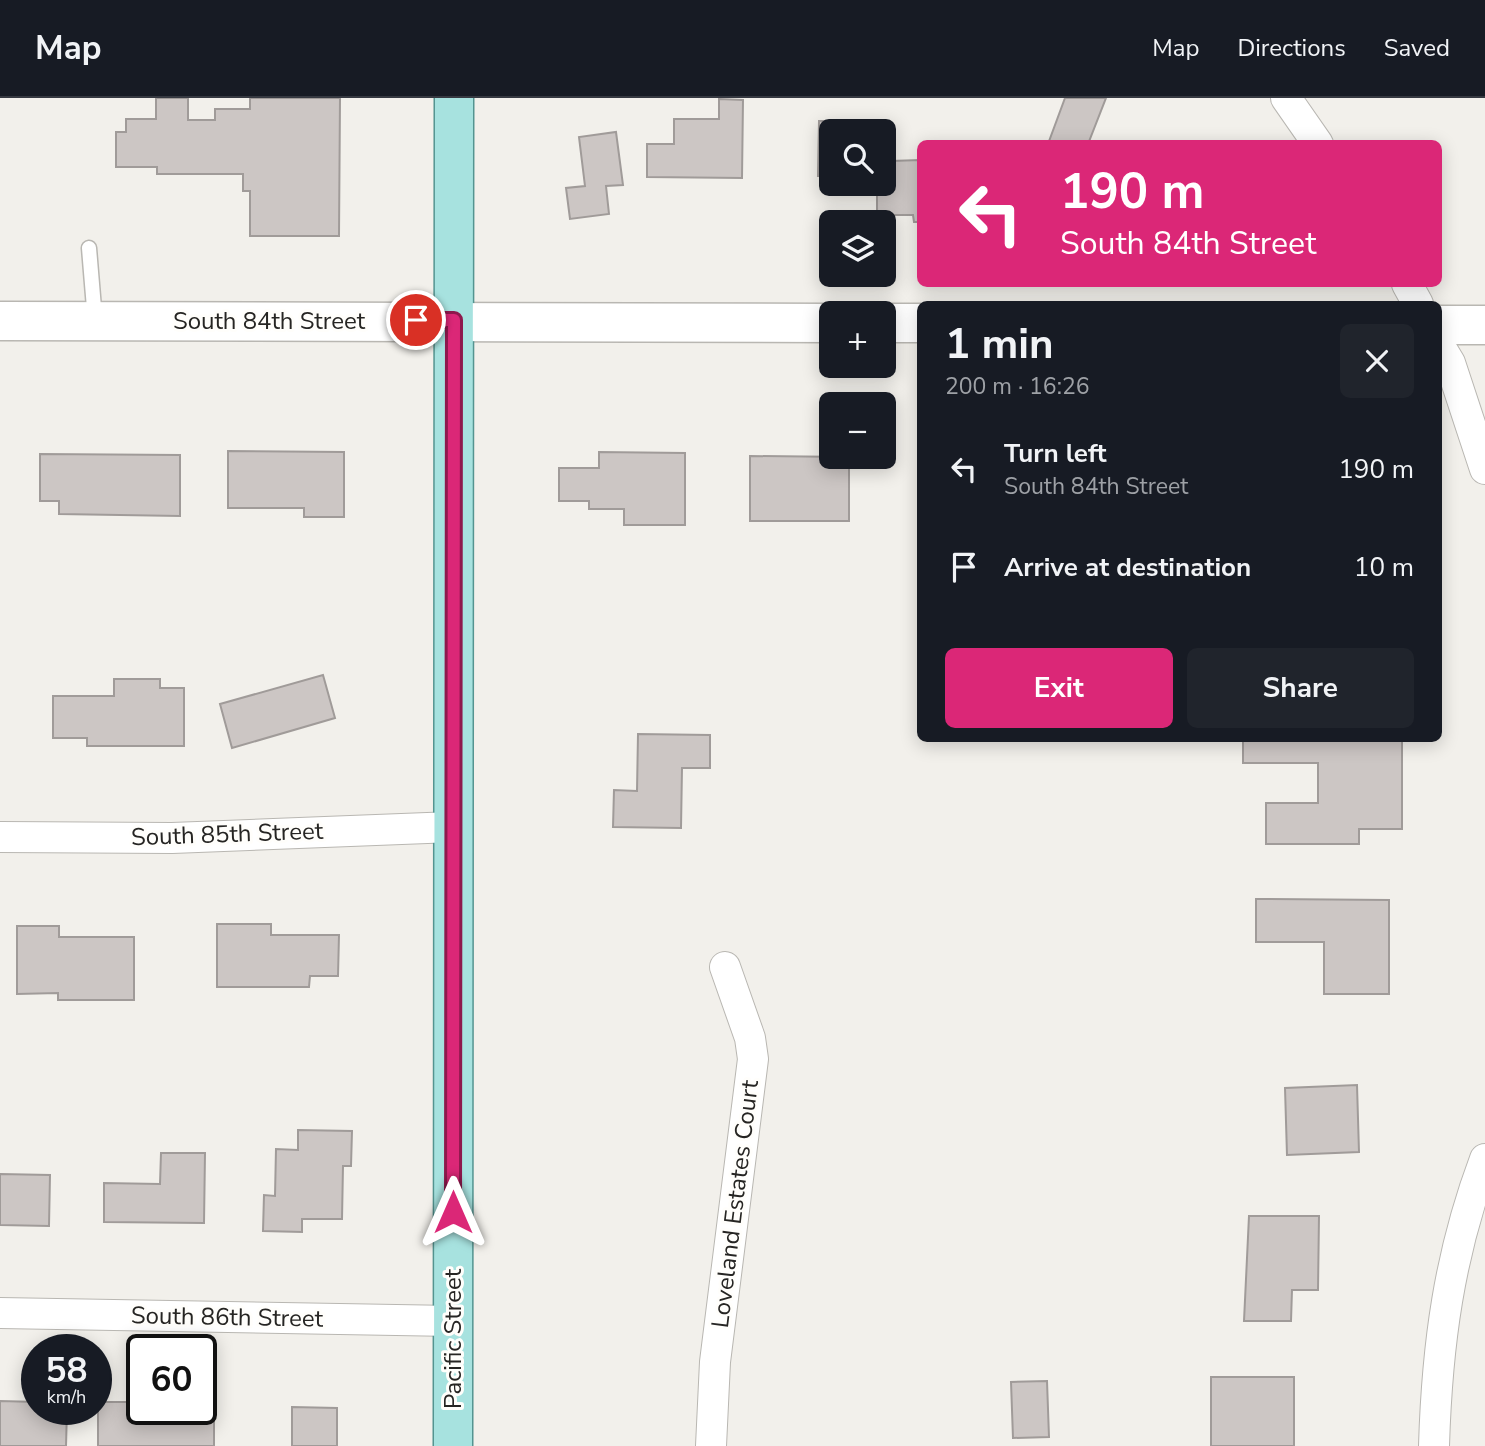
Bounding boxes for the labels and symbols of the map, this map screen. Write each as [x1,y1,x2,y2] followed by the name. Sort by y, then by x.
[386,290,446,350] pin
[173,305,366,337] street label: South 84th Street
[130,815,324,853] street label: South 85th Street
[704,1078,766,1330] street label: Loveland Estates Court
[416,1175,490,1249] position arrow
[437,1268,469,1409] street label: Pacific Street
[131,1299,324,1335] street label: South 86th Street
[126,1334,217,1425] speed limit sign: 60

